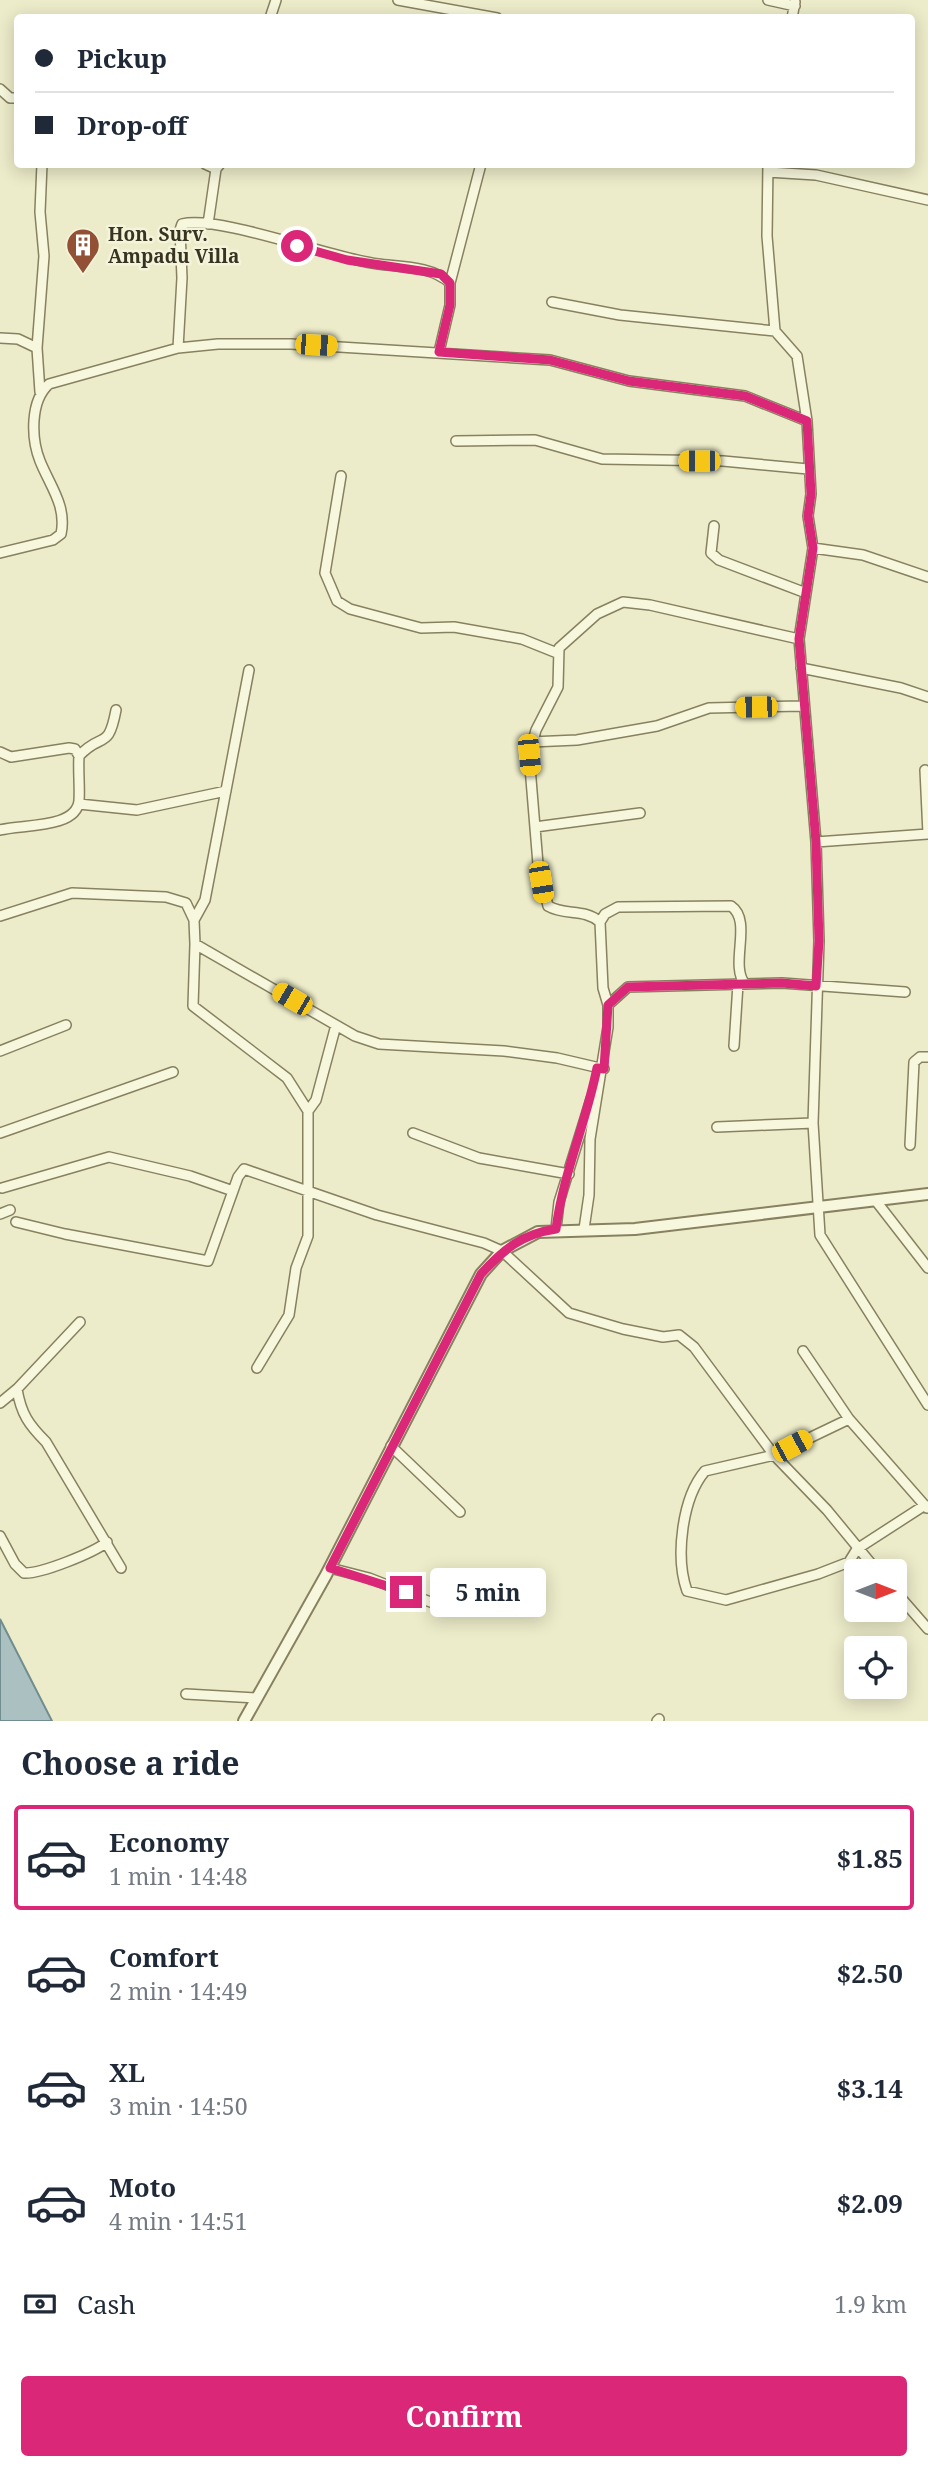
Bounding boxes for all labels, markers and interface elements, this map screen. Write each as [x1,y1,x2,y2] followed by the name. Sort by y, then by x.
[77,40,167,76] text: Pickup
[77,107,187,143] text: Drop-off
[108,221,239,269] place label: Hon. Surv. Ampadu Villa
[64,226,102,275] building icon: Hon. Surv. Ampadu Villa
[281,230,313,262] route start
[295,333,338,357] car
[679,451,721,472] car
[735,696,778,718] car
[517,733,542,777] car
[528,859,555,905] car
[269,979,316,1019] car
[769,1427,816,1465] car
[844,1559,906,1622] north arrow
[844,1559,907,1699] map controls
[430,1568,546,1616] callout: 5 min
[390,1576,422,1608] route end
[455,1576,521,1608] text: 5 min
[844,1636,907,1699] button: locate
[21,1741,240,1784] text: Choose a ride
[109,1824,229,1860] text: Economy
[25,1826,88,1889] icon: car
[837,1840,903,1876] text: $1.85
[109,1860,247,1892] text: 1 min · 14:48
[109,1939,219,1975] text: Comfort
[25,1941,88,2004] icon: car
[837,1955,903,1991] text: $2.50
[109,1975,247,2007] text: 2 min · 14:49
[109,2054,145,2090] text: XL
[25,2056,88,2119] icon: car
[837,2070,903,2106] text: $3.14
[109,2090,247,2122] text: 3 min · 14:50
[109,2169,176,2205] text: Moto
[25,2171,88,2234] icon: car
[837,2185,903,2221] text: $2.09
[109,2205,247,2237] text: 4 min · 14:51
[21,2285,59,2323] icon: cash
[77,2286,136,2322] text: Cash
[834,2288,907,2320] text: 1.9 km
[21,2376,907,2456] button: Confirm

